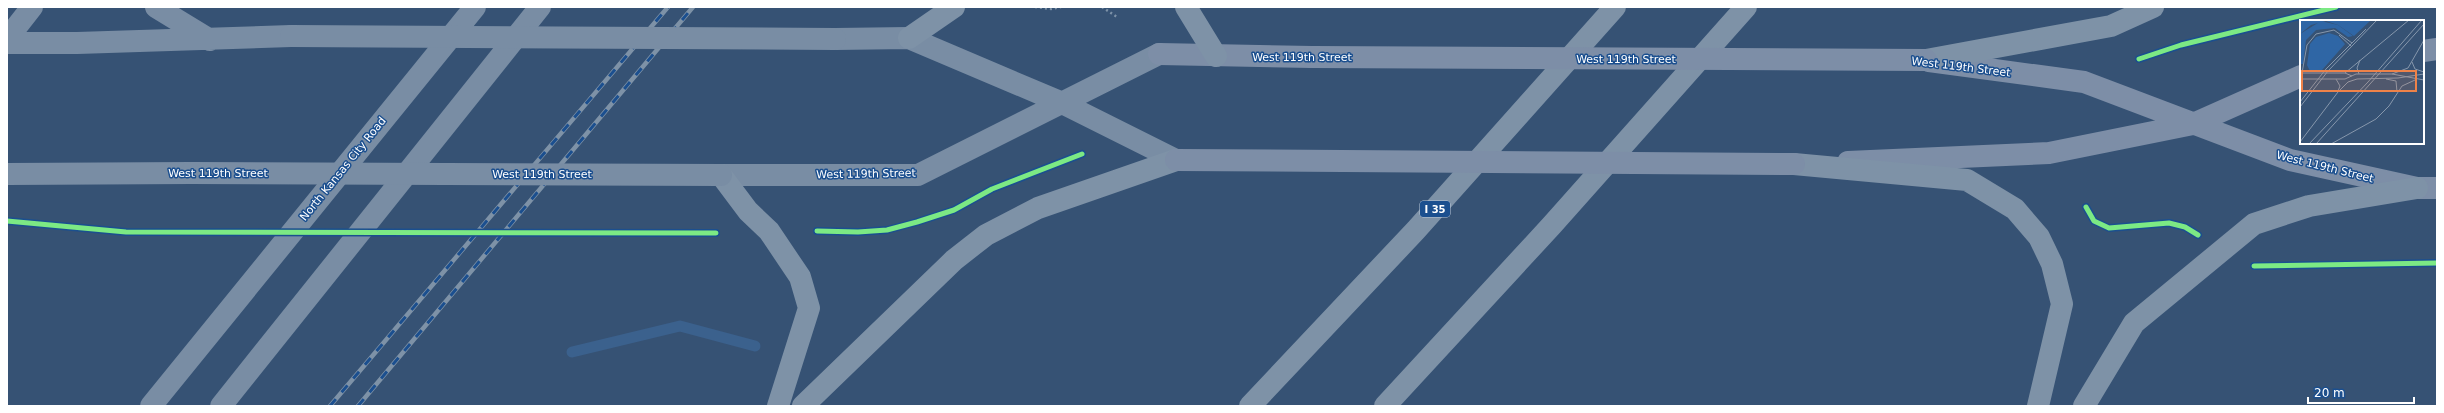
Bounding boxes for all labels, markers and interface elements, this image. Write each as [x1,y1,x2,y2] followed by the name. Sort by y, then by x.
[2300,20,2424,144] inset map
[1252,51,1353,64] street label: West 119th Street
[1576,53,1677,66] street label: West 119th Street
[1911,54,2012,80] street label: West 119th Street
[297,115,389,223] street label: North Kansas City Road
[2275,149,2376,186] street label: West 119th Street
[168,167,269,180] street label: West 119th Street
[816,167,917,181] street label: West 119th Street
[492,168,593,181] street label: West 119th Street
[1420,201,1450,217] road number: I 35
[2308,379,2414,405] scale bar
[2314,386,2345,400] text: 20 m

